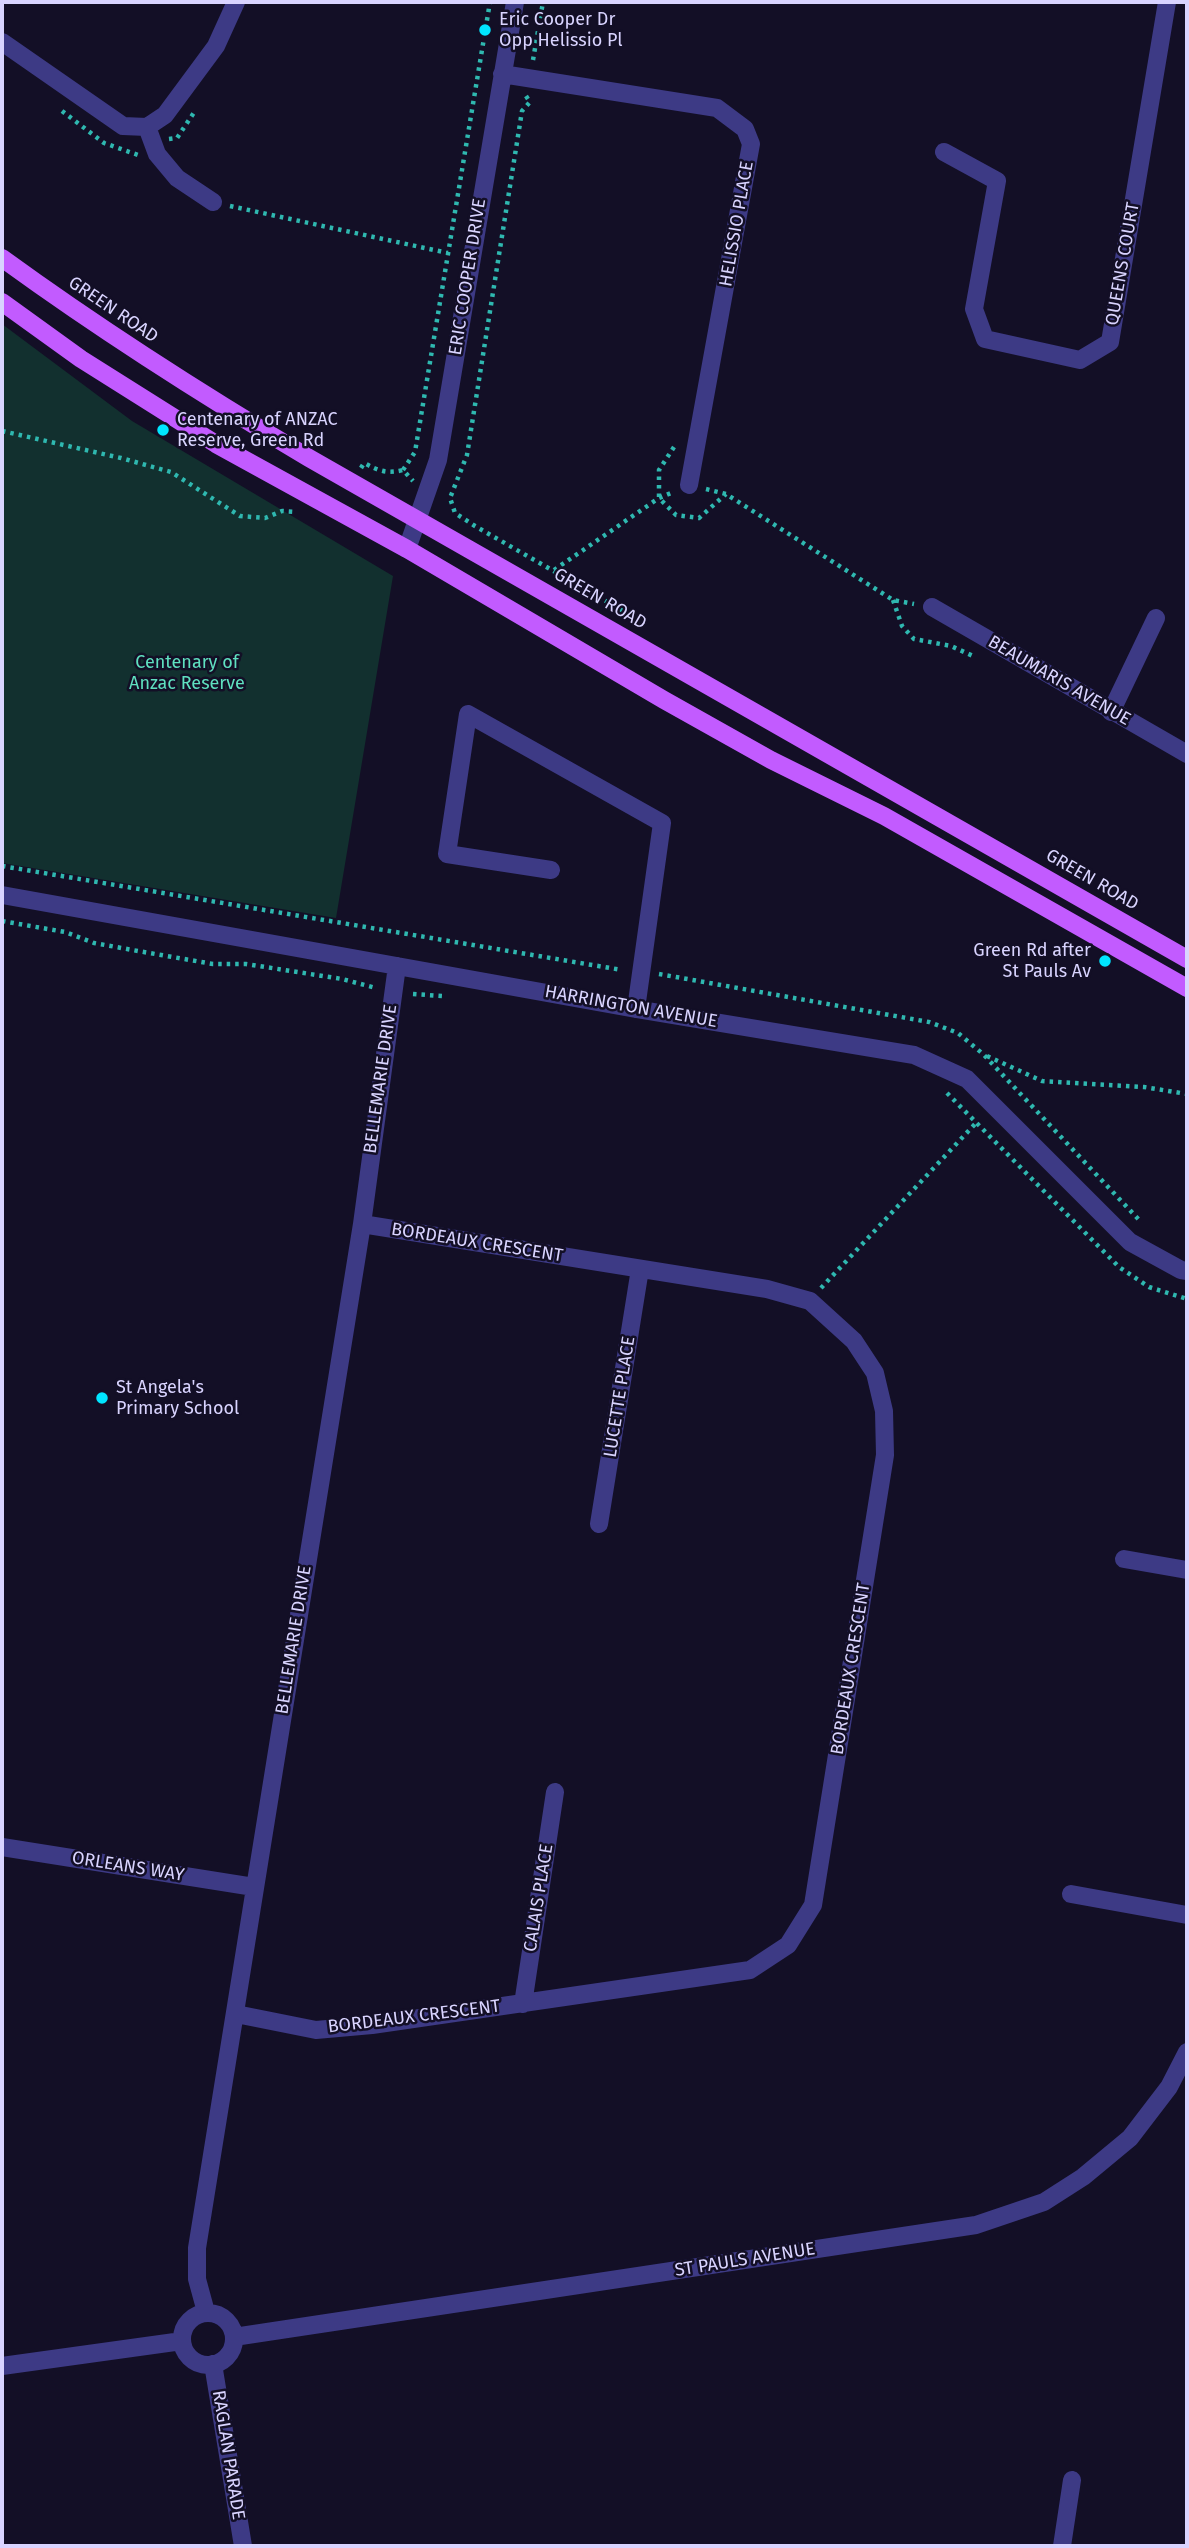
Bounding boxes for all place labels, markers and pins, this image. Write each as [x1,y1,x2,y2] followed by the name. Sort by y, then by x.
[499,9,623,52] place label: Eric Cooper Dr Opp Helissio Pl
[477,22,493,38] marker: Eric Cooper Dr Opp Helissio Pl
[177,409,338,452] place label: Centenary of ANZAC Reserve, Green Rd
[155,422,171,438] marker: Centenary of ANZAC Reserve, Green Rd
[973,940,1091,982] place label: Green Rd after St Pauls Av
[1097,953,1113,969] marker: Green Rd after St Pauls Av
[116,1377,239,1420] place label: St Angela's Primary School
[94,1390,110,1406] marker: St Angela's Primary School

